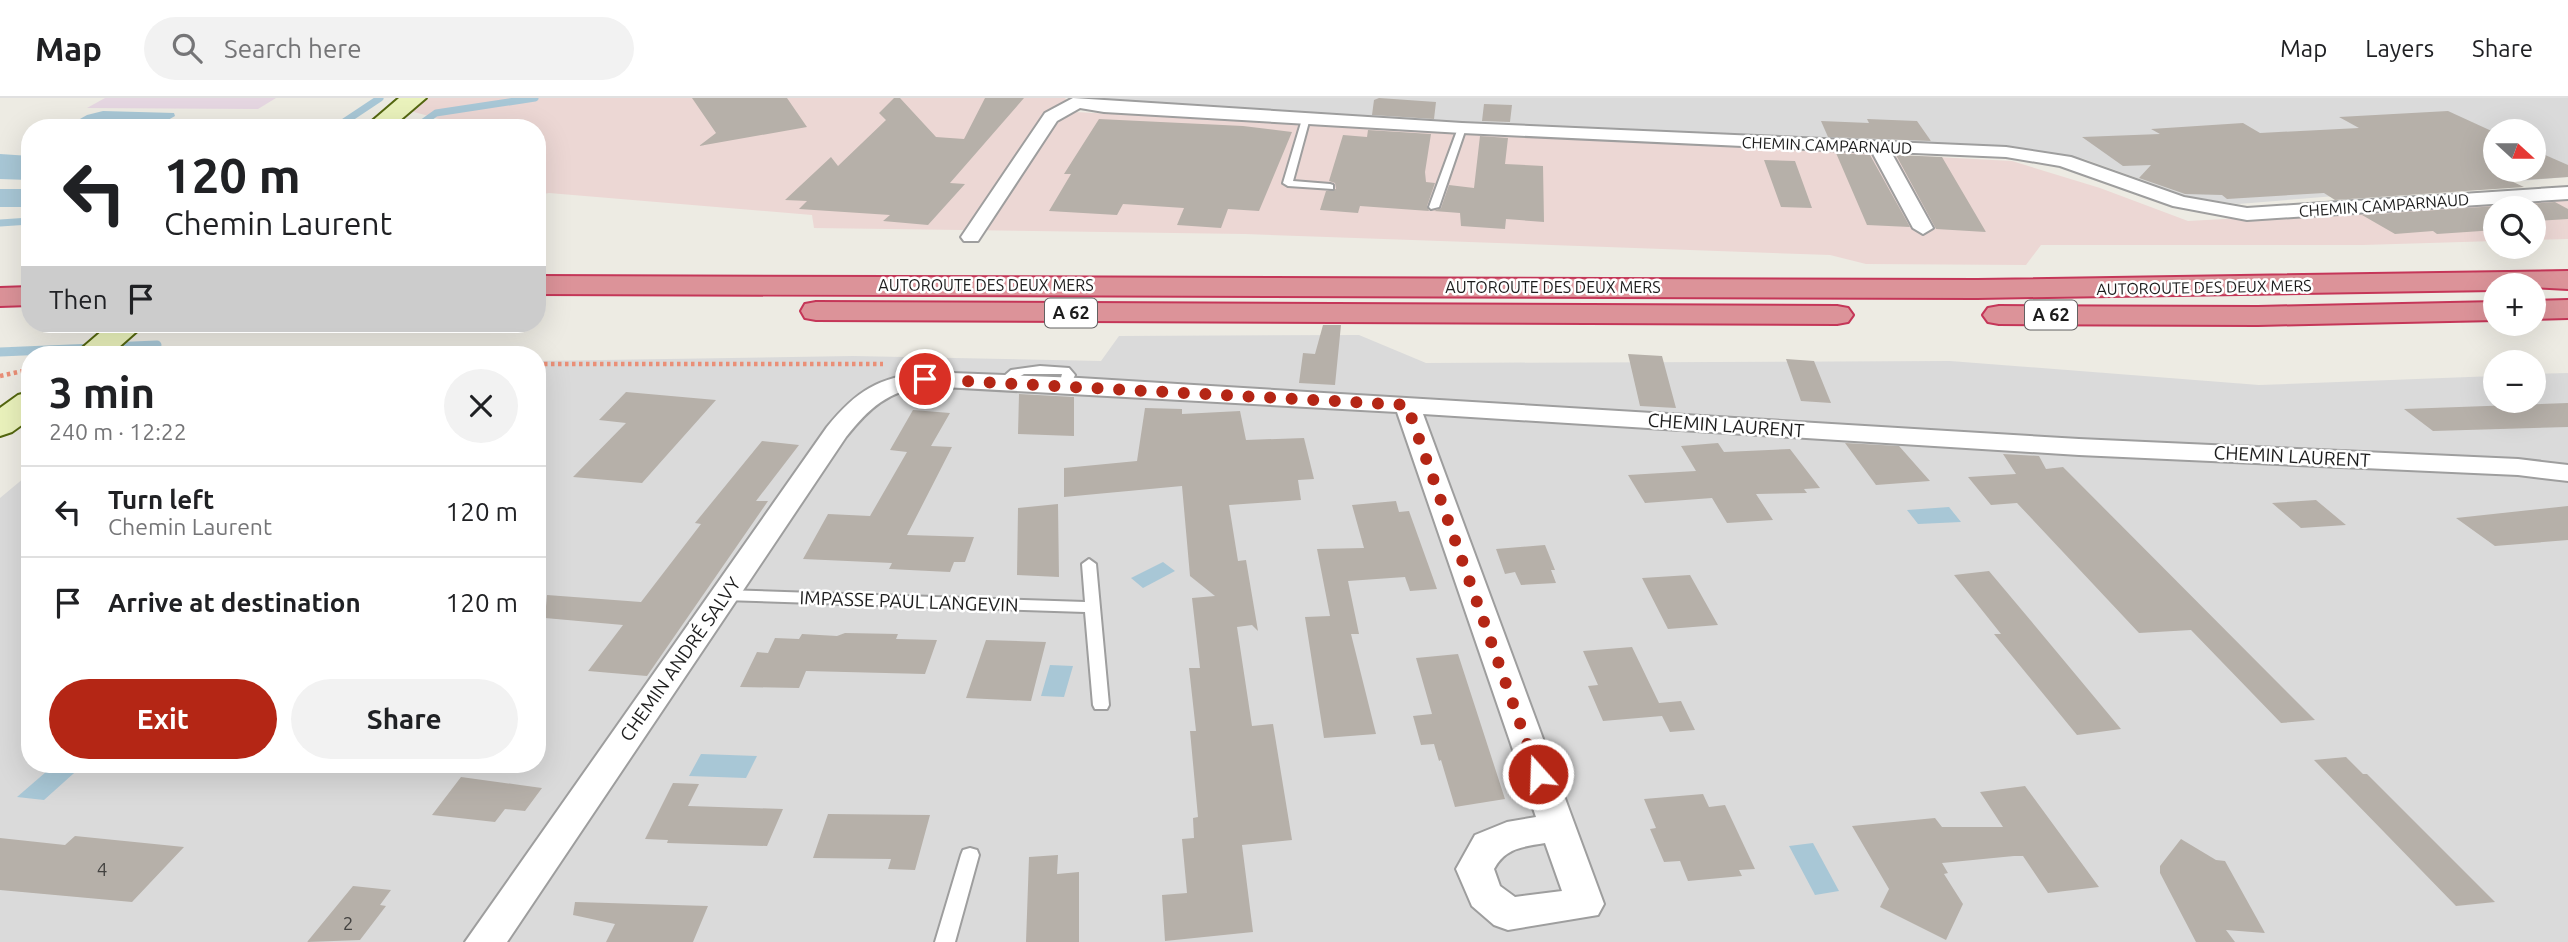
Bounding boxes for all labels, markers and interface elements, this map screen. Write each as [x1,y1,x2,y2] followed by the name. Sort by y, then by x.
[144,17,634,80] search box
[168,29,206,67] icon: search
[35,30,102,67] text: Map
[224,34,362,63] text: Search here
[2280,35,2327,62] text: Map
[2365,35,2434,62] text: Layers
[2472,35,2533,62] text: Share
[2483,119,2546,182] north arrow
[2483,119,2546,413] map controls
[1741,133,1913,157] street label: CHEMIN CAMPARNAUD
[49,147,140,238] icon: left
[164,147,301,202] text: 120 m
[2298,190,2470,220] street label: CHEMIN CAMPARNAUD
[2483,196,2546,259] button: search
[164,205,392,241] text: Chemin Laurent
[2483,273,2546,336] button: +
[878,276,1094,294] street label: AUTOROUTE DES DEUX MERS
[2096,276,2312,298] street label: AUTOROUTE DES DEUX MERS
[1445,278,1661,296] street label: AUTOROUTE DES DEUX MERS
[122,280,160,318] icon: arrive
[49,285,108,314] text: Then
[1045,298,1097,328] road number: A 62
[2025,300,2077,330] road number: A 62
[895,349,955,409] pin
[2483,350,2546,413] button: −
[906,360,944,398] icon: arrive
[49,369,155,416] text: 3 min
[444,369,518,443] button: close
[1647,409,1805,441] street label: CHEMIN LAURENT
[49,419,187,444] text: 240 m · 12:22
[2213,441,2371,471] street label: CHEMIN LAURENT
[108,485,214,514] text: Turn left
[49,493,87,531] icon: left
[446,497,518,526] text: 120 m
[108,514,272,539] text: Chemin Laurent
[615,573,745,745] street label: CHEMIN ANDRÉ SALVY
[49,584,87,622] icon: arrive
[799,586,1019,616] street label: IMPASSE PAUL LANGEVIN
[108,588,361,617] text: Arrive at destination
[446,588,518,617] text: 120 m
[49,679,277,759] button: Exit
[291,679,518,759] button: Share
[1501,737,1575,811] position arrow
[97,858,107,880] house number: 4
[343,912,353,934] house number: 2

